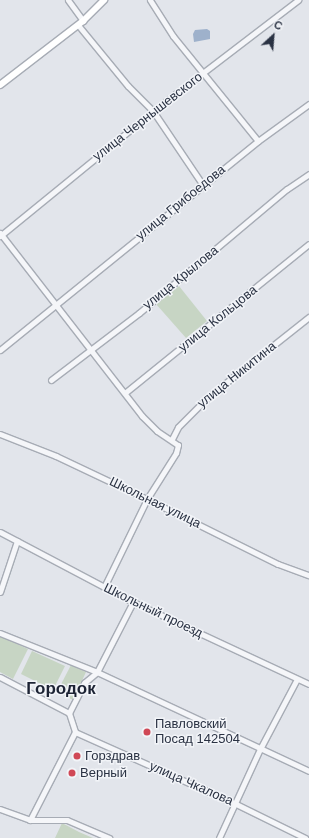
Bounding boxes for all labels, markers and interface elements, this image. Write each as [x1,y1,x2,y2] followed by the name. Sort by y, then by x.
[253,16,293,56] north arrow
[272,18,284,32] text: С
[90,69,206,165] street label: улица Чернышевского
[133,162,229,244] street label: улица Грибоедова
[140,243,222,313] street label: улица Крылова
[175,282,261,356] street label: улица Кольцова
[195,339,279,411] street label: улица Никитина
[107,474,203,532] street label: Школьная улица
[101,580,205,642] street label: Школьный проезд
[26,679,96,699] district label: Городок
[155,717,240,748] place label: Павловский Посад 142504
[142,727,152,737] marker: Павловский Посад 142504
[85,748,140,764] place label: Горздрав
[72,751,82,761] marker: Горздрав
[147,759,235,809] street label: улица Чкалова
[80,765,127,781] place label: Верный
[67,768,77,778] marker: Верный

